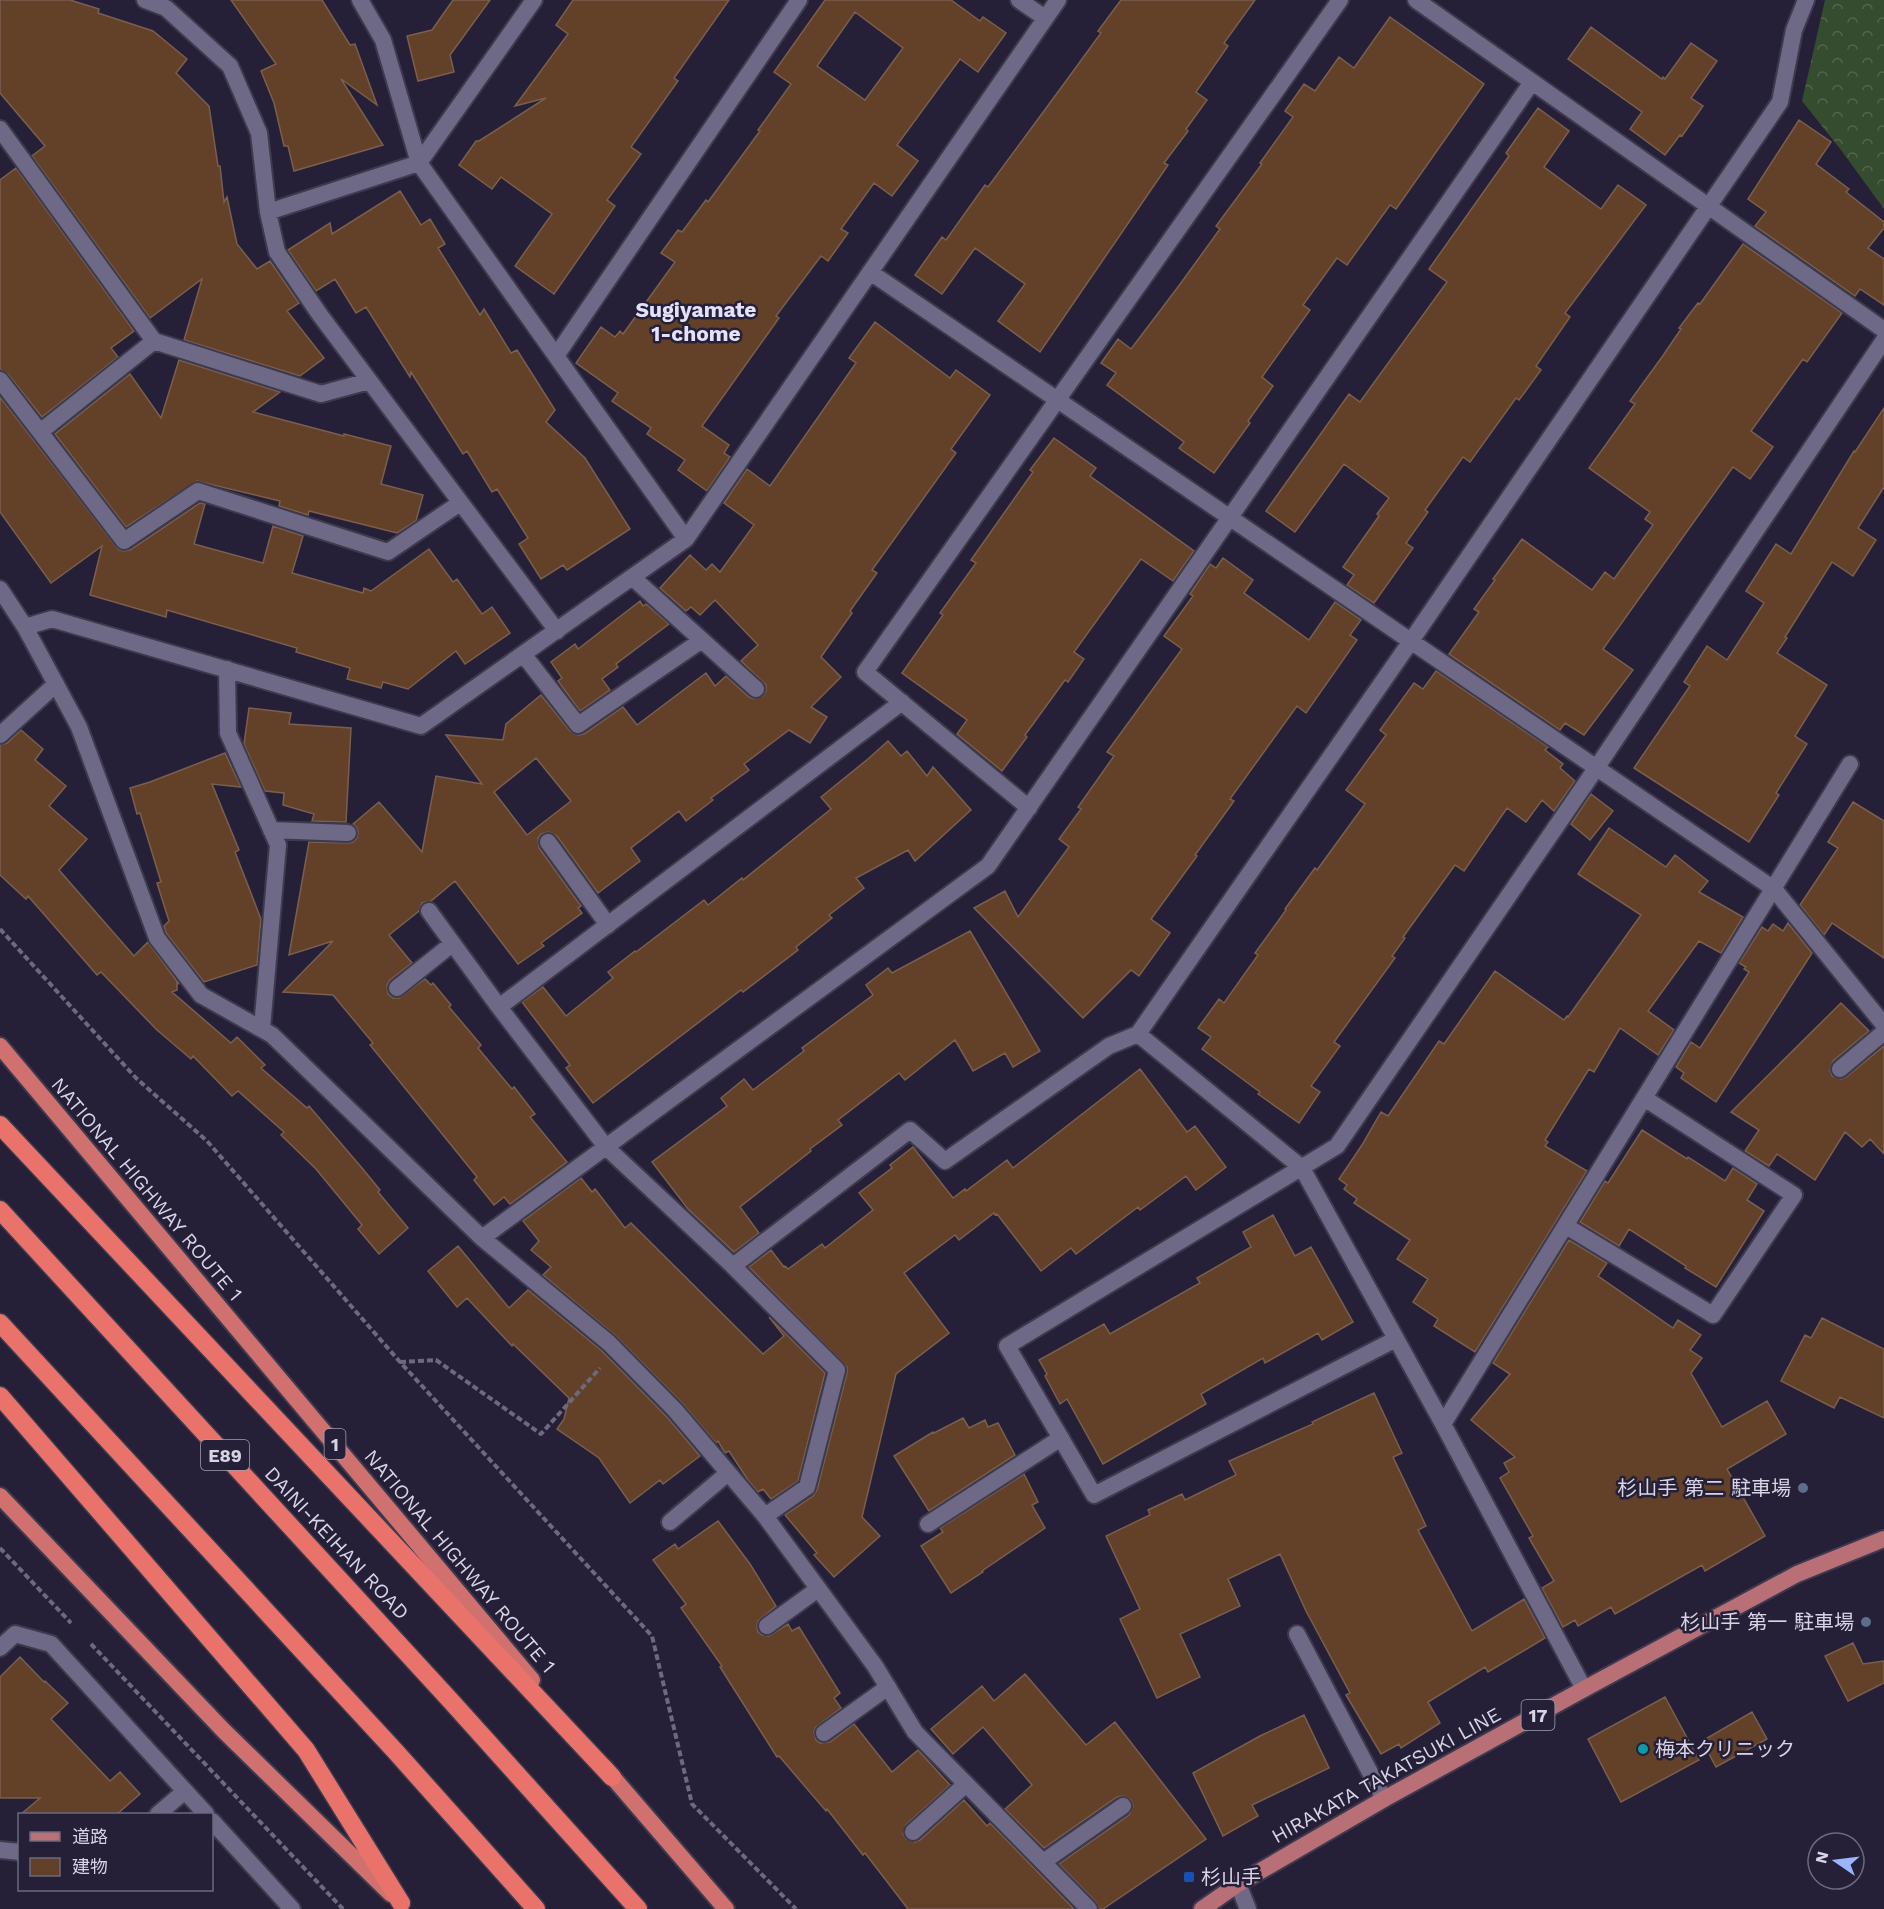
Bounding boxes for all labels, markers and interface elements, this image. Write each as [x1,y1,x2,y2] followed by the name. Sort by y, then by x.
[636,297,756,346] district label: Sugiyamate 1-chome
[47,1072,247,1306] street label: NATIONAL HIGHWAY ROUTE 1
[324,1429,346,1459] road number: 1
[201,1440,249,1470] road number: E89
[360,1444,560,1678] street label: NATIONAL HIGHWAY ROUTE 1
[260,1462,414,1624] street label: DAINI-KEIHAN ROAD
[1617,1476,1791,1500] place label: 杉山手 第二 駐車場
[1796,1481,1810,1495] marker: 杉山手 第二 駐車場
[1680,1610,1854,1634] place label: 杉山手 第一 駐車場
[1859,1615,1873,1629] marker: 杉山手 第一 駐車場
[1522,1700,1554,1730] road number: 17
[1267,1702,1505,1848] street label: HIRAKATA TAKATSUKI LINE
[1655,1737,1795,1761] place label: 梅本クリニック
[1636,1742,1650,1756] marker: 梅本クリニック
[18,1813,213,1891] legend
[72,1826,108,1847] text: 道路
[1806,1831,1866,1891] north arrow
[1811,1849,1833,1866] text: N
[72,1856,108,1877] text: 建物
[1201,1865,1261,1889] place label: 杉山手
[1182,1870,1196,1884] marker: 杉山手

